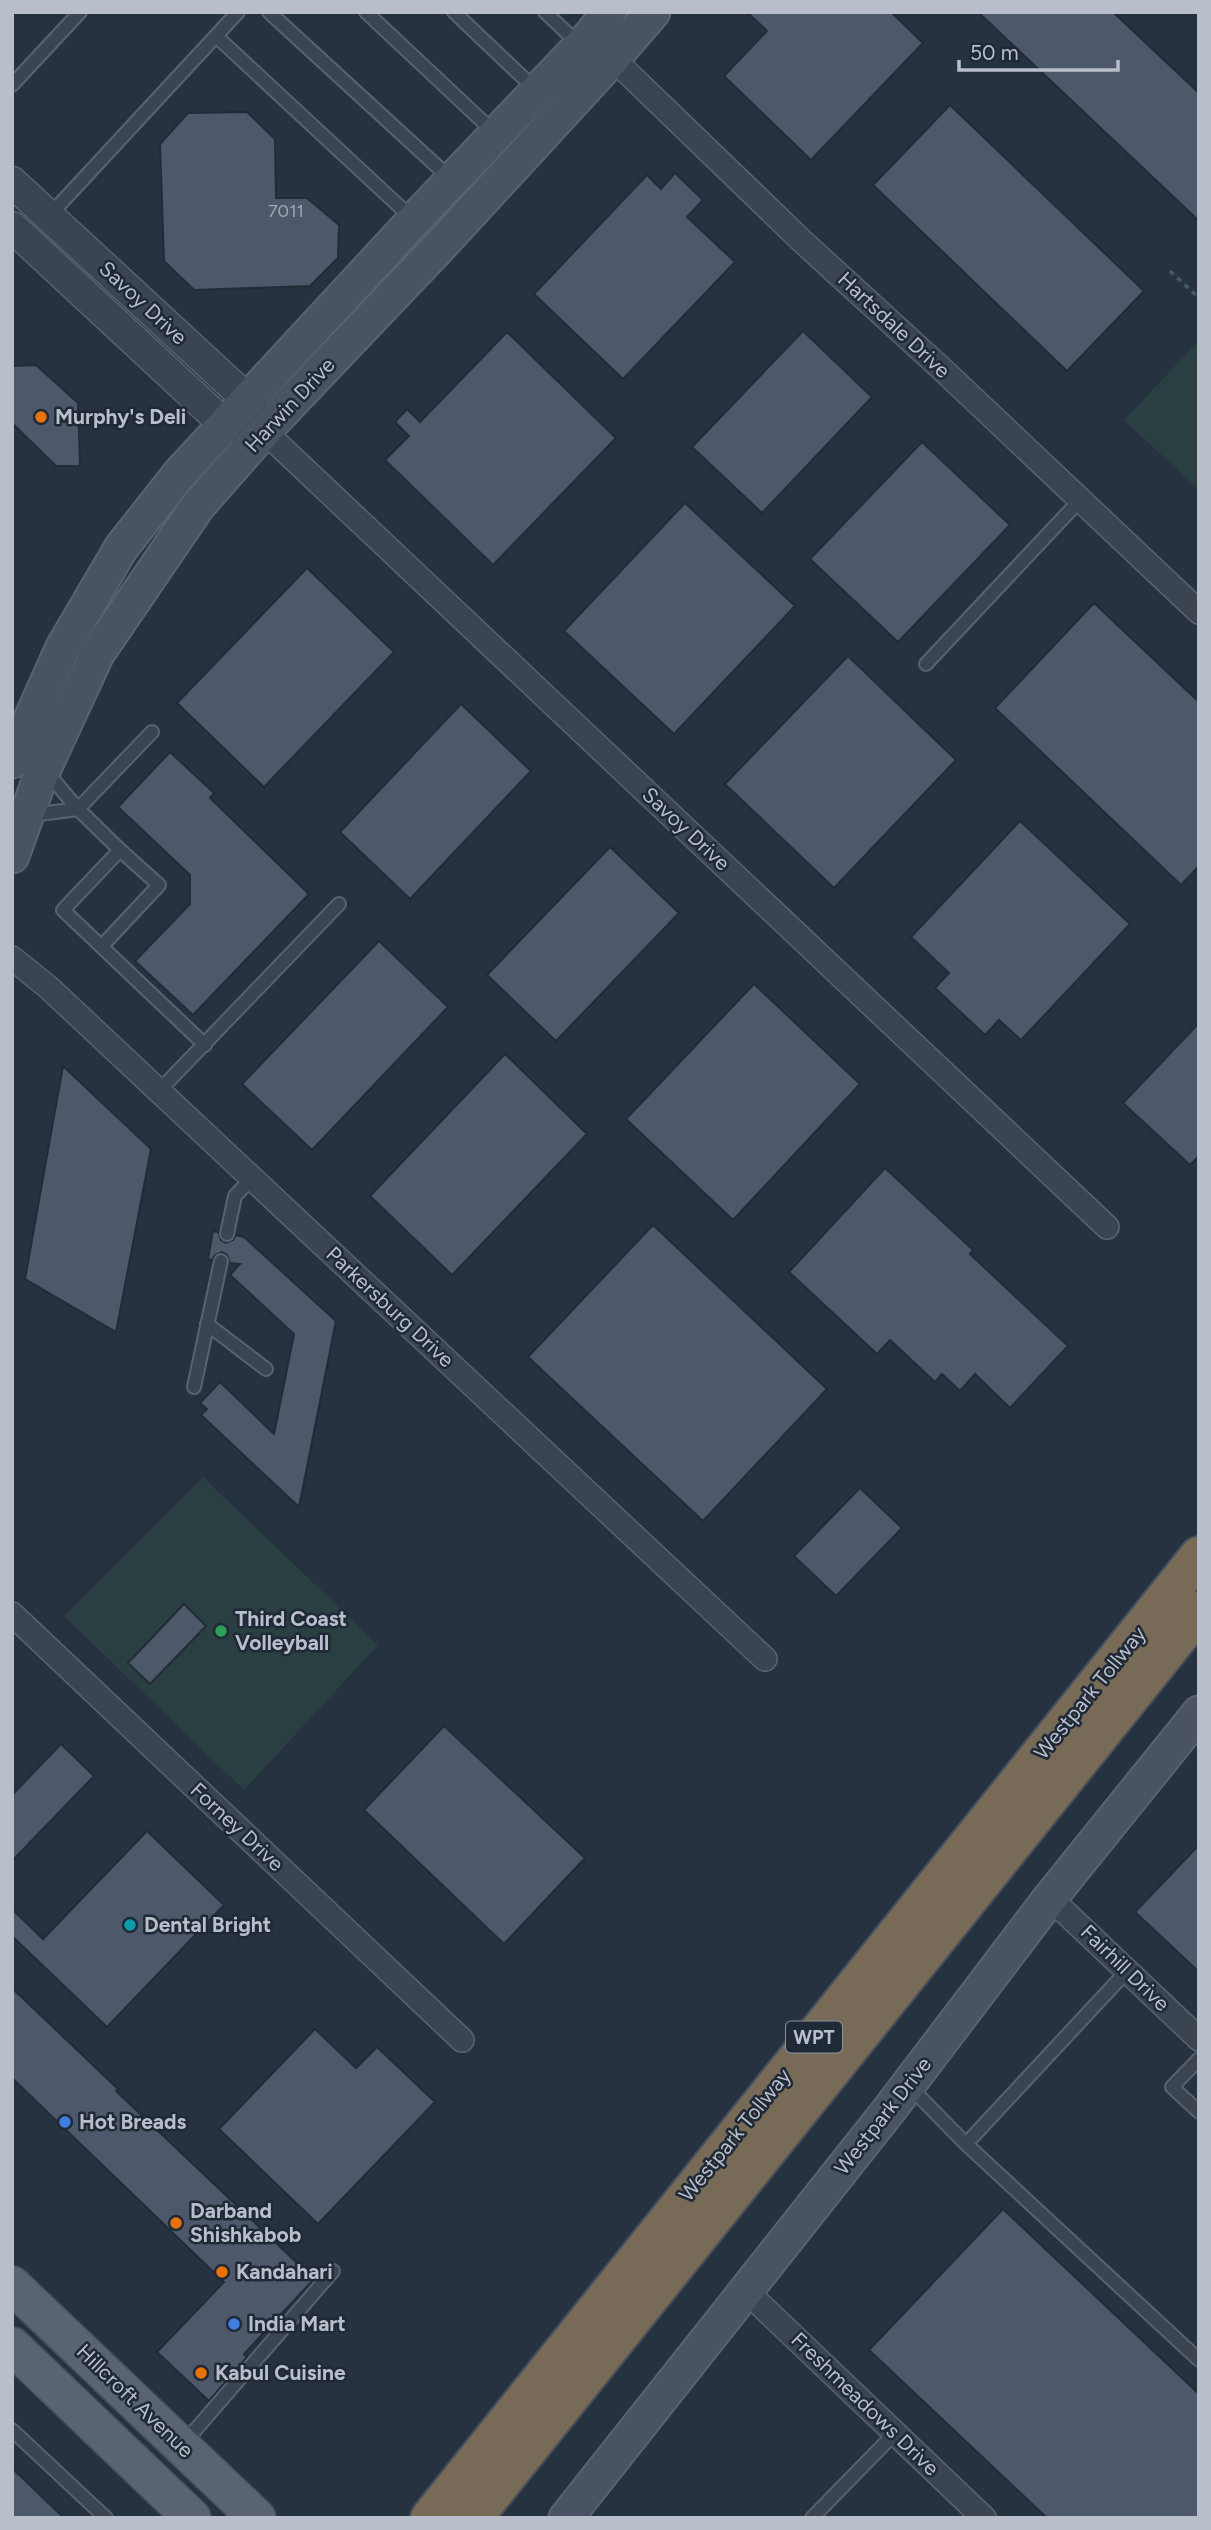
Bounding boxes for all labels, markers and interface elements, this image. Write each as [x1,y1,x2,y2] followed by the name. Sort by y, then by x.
[959,28,1118,72] scale bar
[970,40,1019,65] text: 50 m
[268,200,304,222] house number: 7011
[94,256,192,350] street label: Savoy Drive
[833,266,956,383] street label: Hartsdale Drive
[239,352,340,457] street label: Harwin Drive
[55,404,186,429] place label: Murphy's Deli
[33,409,49,425] marker: Murphy's Deli
[637,782,735,876] street label: Savoy Drive
[321,1241,459,1372] street label: Parkersburg Drive
[235,1606,347,1655] place label: Third Coast Volleyball
[1028,1621,1151,1764] street label: Westpark Tollway
[213,1623,229,1639] marker: Third Coast Volleyball
[186,1777,289,1876] street label: Forney Drive
[144,1912,271,1937] place label: Dental Bright
[122,1917,138,1933] marker: Dental Bright
[1076,1919,1175,2016] street label: Fairhill Drive
[786,2022,842,2052] road number: WPT
[829,2052,936,2180] street label: Westpark Drive
[673,2063,796,2206] street label: Westpark Tollway
[79,2109,187,2134] place label: Hot Breads
[57,2114,73,2130] marker: Hot Breads
[190,2198,301,2247] place label: Darband Shishkabob
[168,2215,184,2231] marker: Darband Shishkabob
[236,2259,333,2284] place label: Kandahari
[214,2264,230,2280] marker: Kandahari
[248,2311,346,2336] place label: India Mart
[226,2316,242,2332] marker: India Mart
[786,2327,944,2481] street label: Freshmeadows Drive
[72,2339,199,2463] street label: Hillcroft Avenue
[215,2360,346,2385] place label: Kabul Cuisine
[193,2365,209,2381] marker: Kabul Cuisine

